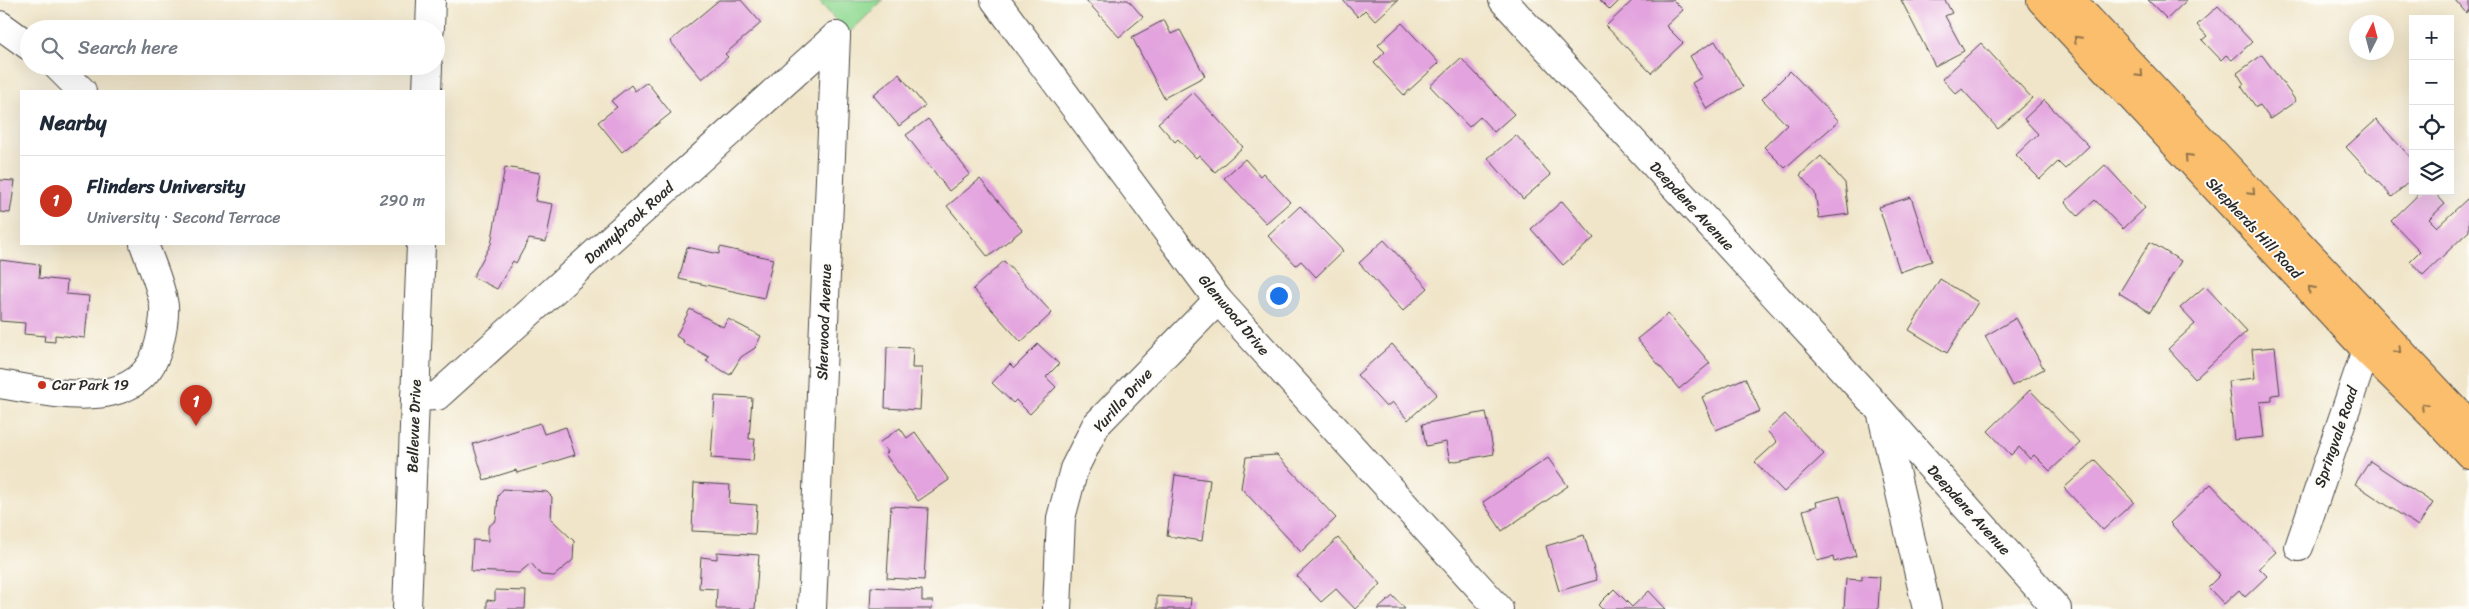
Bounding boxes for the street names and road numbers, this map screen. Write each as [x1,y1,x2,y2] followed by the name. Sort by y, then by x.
[1643,155,1741,257] street label: Deepdene Avenue
[2199,171,2309,286] street label: Shepherds Hill Road
[578,175,681,271] street label: Donnybrook Road
[809,263,839,381] street label: Sherwood Avenue
[1192,268,1276,362] street label: Glenwood Drive
[1087,362,1159,438] street label: Yurilla Drive
[399,379,429,473] street label: Bellevue Drive
[2307,382,2366,491] street label: Springvale Road
[1921,458,2018,562] street label: Deepdene Avenue

